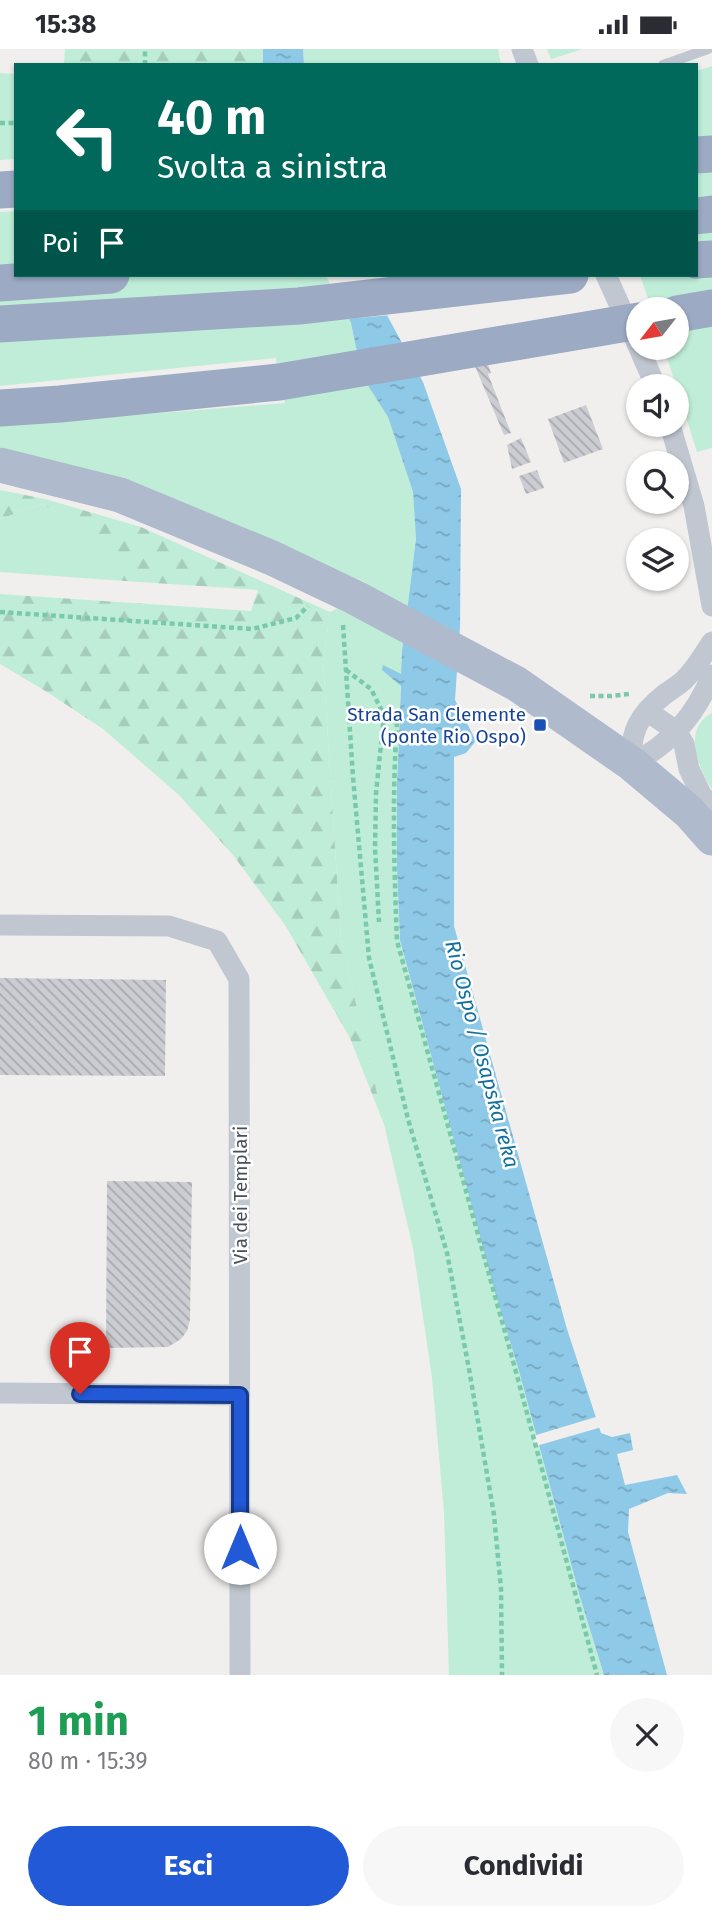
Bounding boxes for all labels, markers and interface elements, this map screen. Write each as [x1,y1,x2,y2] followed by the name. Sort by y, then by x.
[35,9,96,40] text: 15:38
[157,88,266,147] text: 40 m
[42,91,133,182] icon: left
[157,148,388,186] text: Svolta a sinistra
[93,224,131,262] icon: arrive
[42,228,79,259] text: Poi
[626,297,690,361] north arrow
[626,297,689,591] map controls
[626,374,689,437] button: sound
[626,451,689,514] button: search
[626,528,689,591] button: layers
[347,703,526,748] place label: Strada San Clemente (ponte Rio Ospo)
[532,717,548,733] marker: Strada San Clemente (ponte Rio Ospo)
[439,937,525,1171] water label: Rio Ospo / Osapska reka
[229,1126,252,1264] street label: Via dei Templari
[50,1322,110,1394] pin
[61,1333,99,1371] icon: arrive
[203,1511,277,1585] position arrow
[28,1696,129,1746] text: 1 min
[610,1698,684,1772] button: close
[28,1747,148,1775] text: 80 m · 15:39
[28,1826,349,1906] button: Esci
[363,1826,684,1906] button: Condividi

